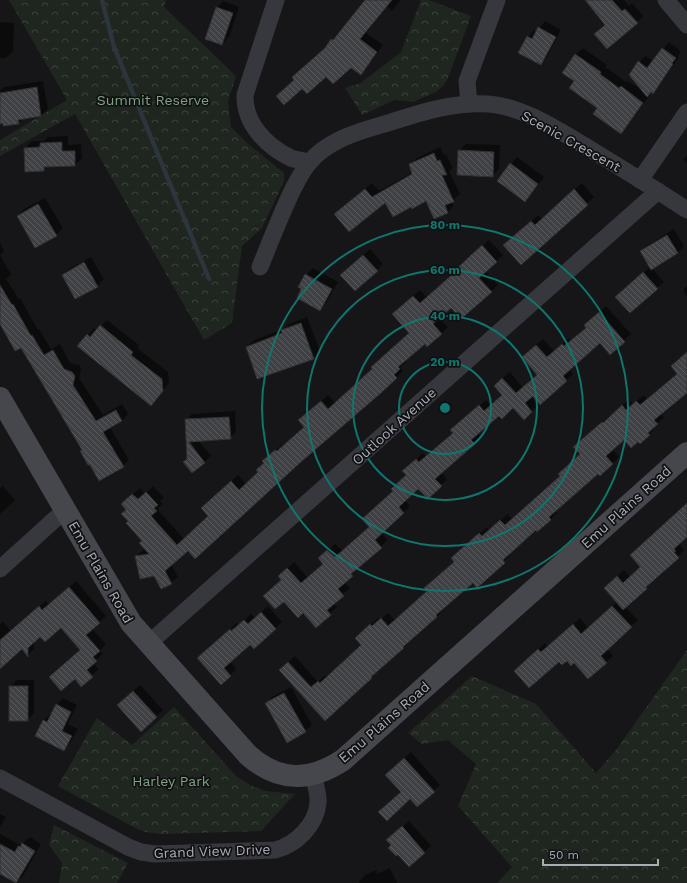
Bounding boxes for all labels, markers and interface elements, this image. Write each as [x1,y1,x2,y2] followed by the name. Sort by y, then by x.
[97,92,209,108] park label: Summit Reserve
[519,107,623,175] street label: Scenic Crescent
[430,218,460,232] text: 80 m
[430,263,460,277] text: 60 m
[430,309,460,323] text: 40 m
[430,355,460,369] text: 20 m
[349,384,439,468] street label: Outlook Avenue
[438,401,452,415] centre of rings
[578,463,674,551] street label: Emu Plains Road
[65,518,137,626] street label: Emu Plains Road
[335,678,433,766] street label: Emu Plains Road
[132,773,210,789] park label: Harley Park
[153,841,271,861] street label: Grand View Drive
[543,841,658,867] scale bar
[549,848,579,862] text: 50 m

